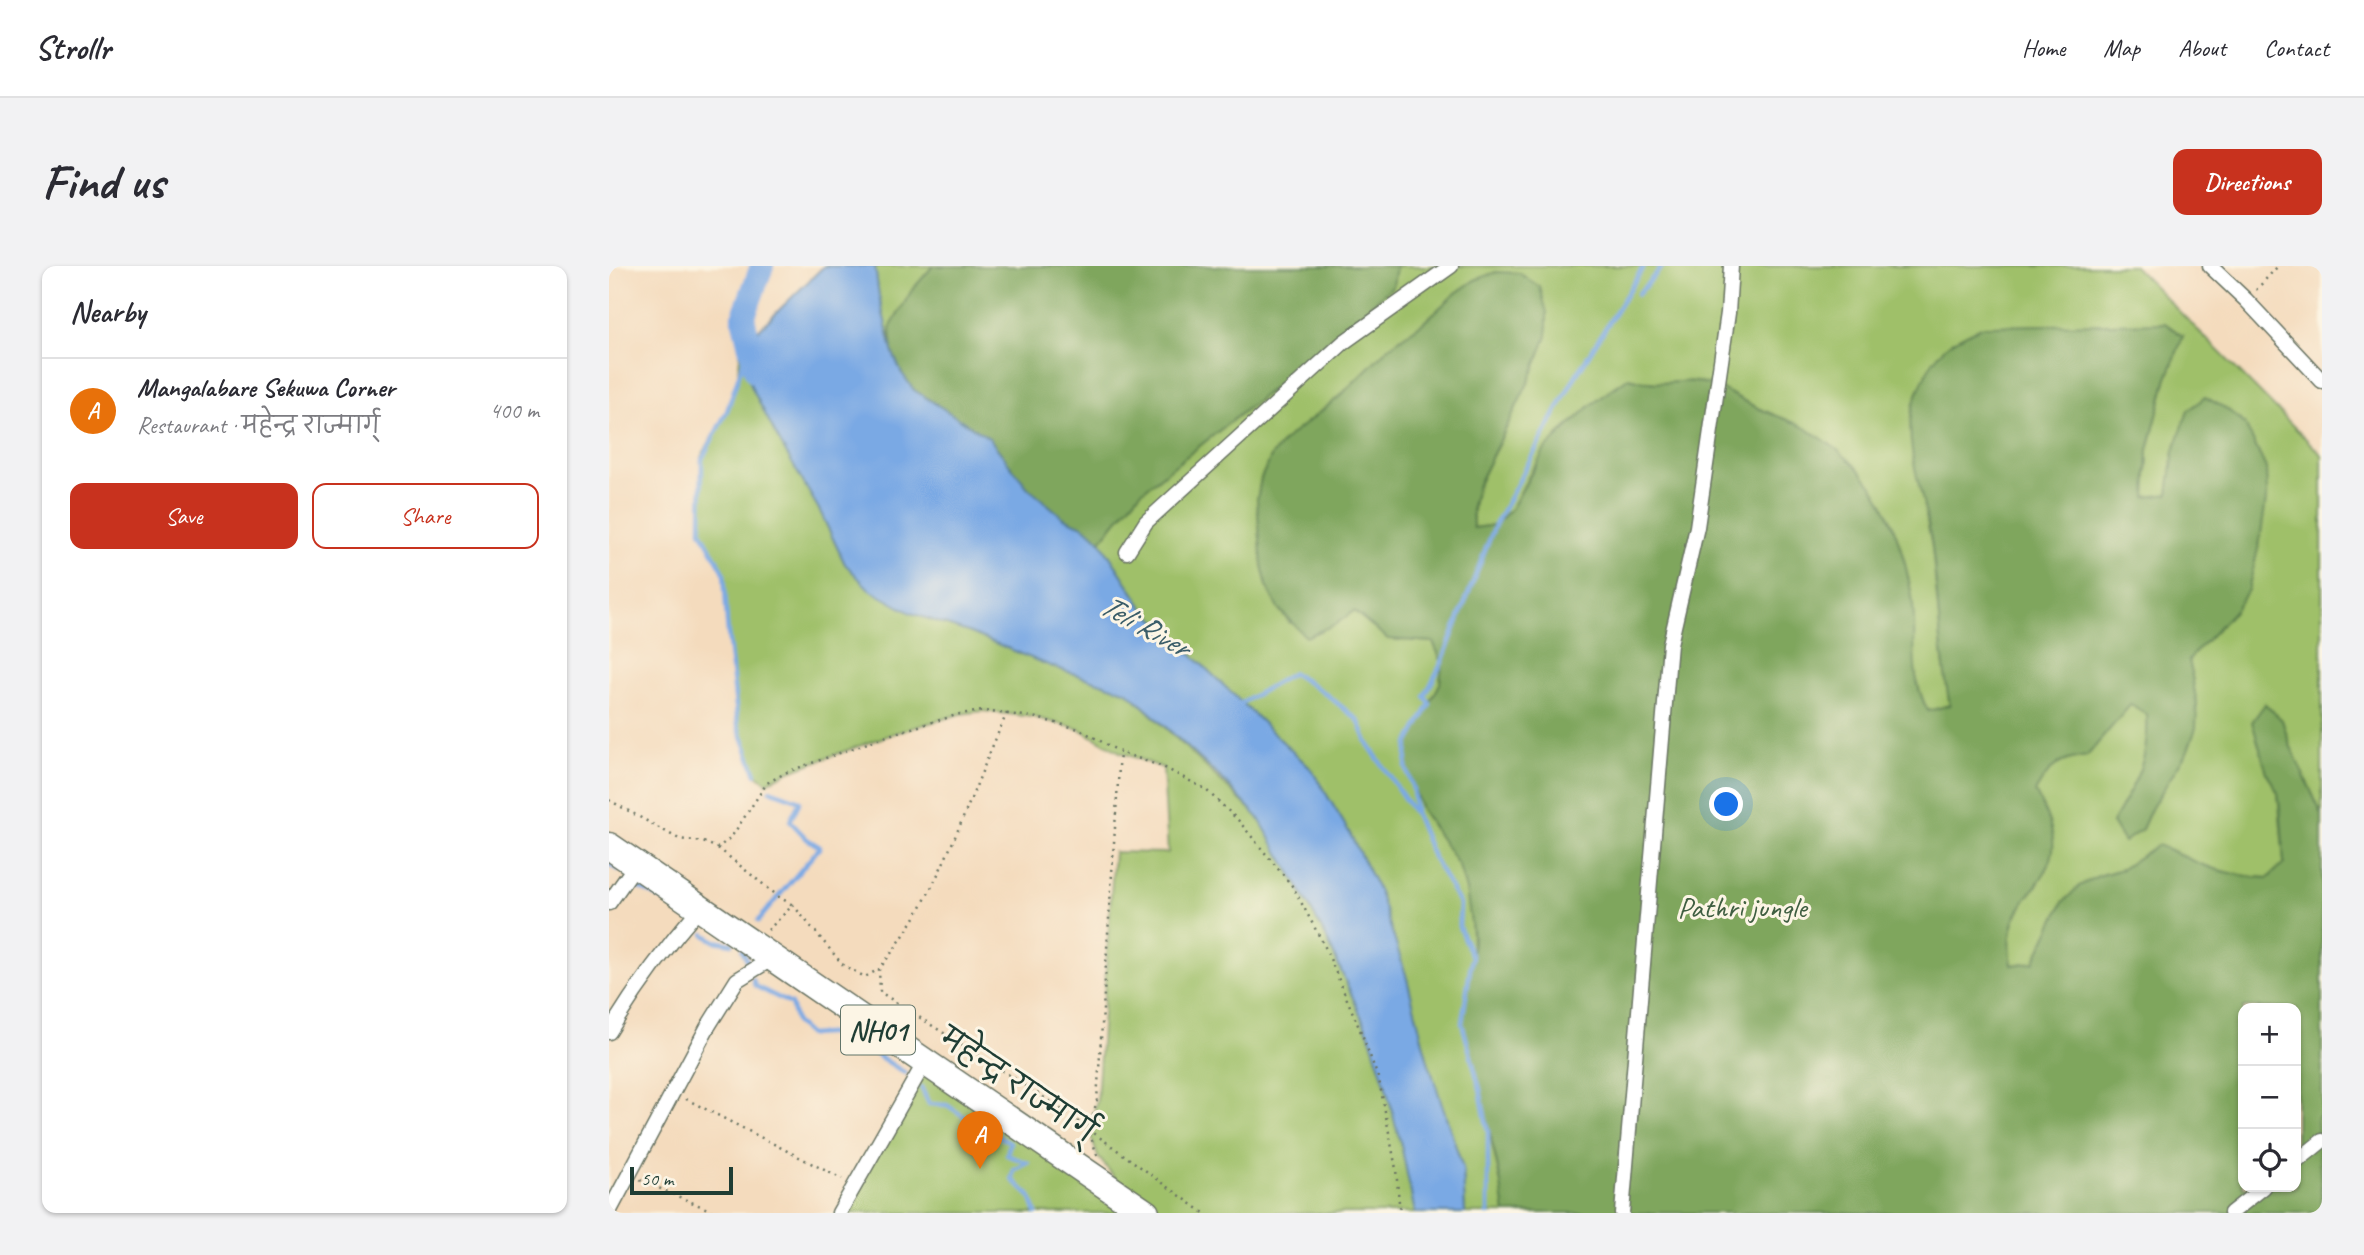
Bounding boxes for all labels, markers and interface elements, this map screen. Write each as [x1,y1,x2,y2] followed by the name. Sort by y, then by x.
[35,27,110,69] text: Strollr
[2022,33,2065,63] text: Home
[2103,33,2140,63] text: Map
[2178,33,2226,63] text: About
[2264,33,2329,63] text: Contact
[2173,149,2322,215] button: Directions
[42,151,164,213] text: Find us
[70,293,146,331] text: Nearby
[137,371,395,404] text: Mangalabare Sekuwa Corner
[87,396,99,425] text: A
[490,396,539,425] text: 400 m
[137,411,380,440] text: Restaurant · महेन्द्र राज्मार्ग्
[70,483,298,549] button: Save
[312,483,539,549] button: Share
[1093,584,1201,669] water label: Teli River
[1709,787,1743,821] your location
[1677,888,1809,926] park label: Pathri jungle
[2238,1003,2301,1192] map controls
[2238,1003,2301,1066] button: +
[841,1006,915,1054] road number: NH01
[929,1013,1108,1154] street label: महेन्द्र राज्मार्ग्
[2238,1066,2301,1129] button: −
[957,1111,1003,1169] pin: A
[2238,1129,2301,1192] button: locate
[630,1164,733,1196] scale bar
[641,1167,673,1191] text: 50 m

